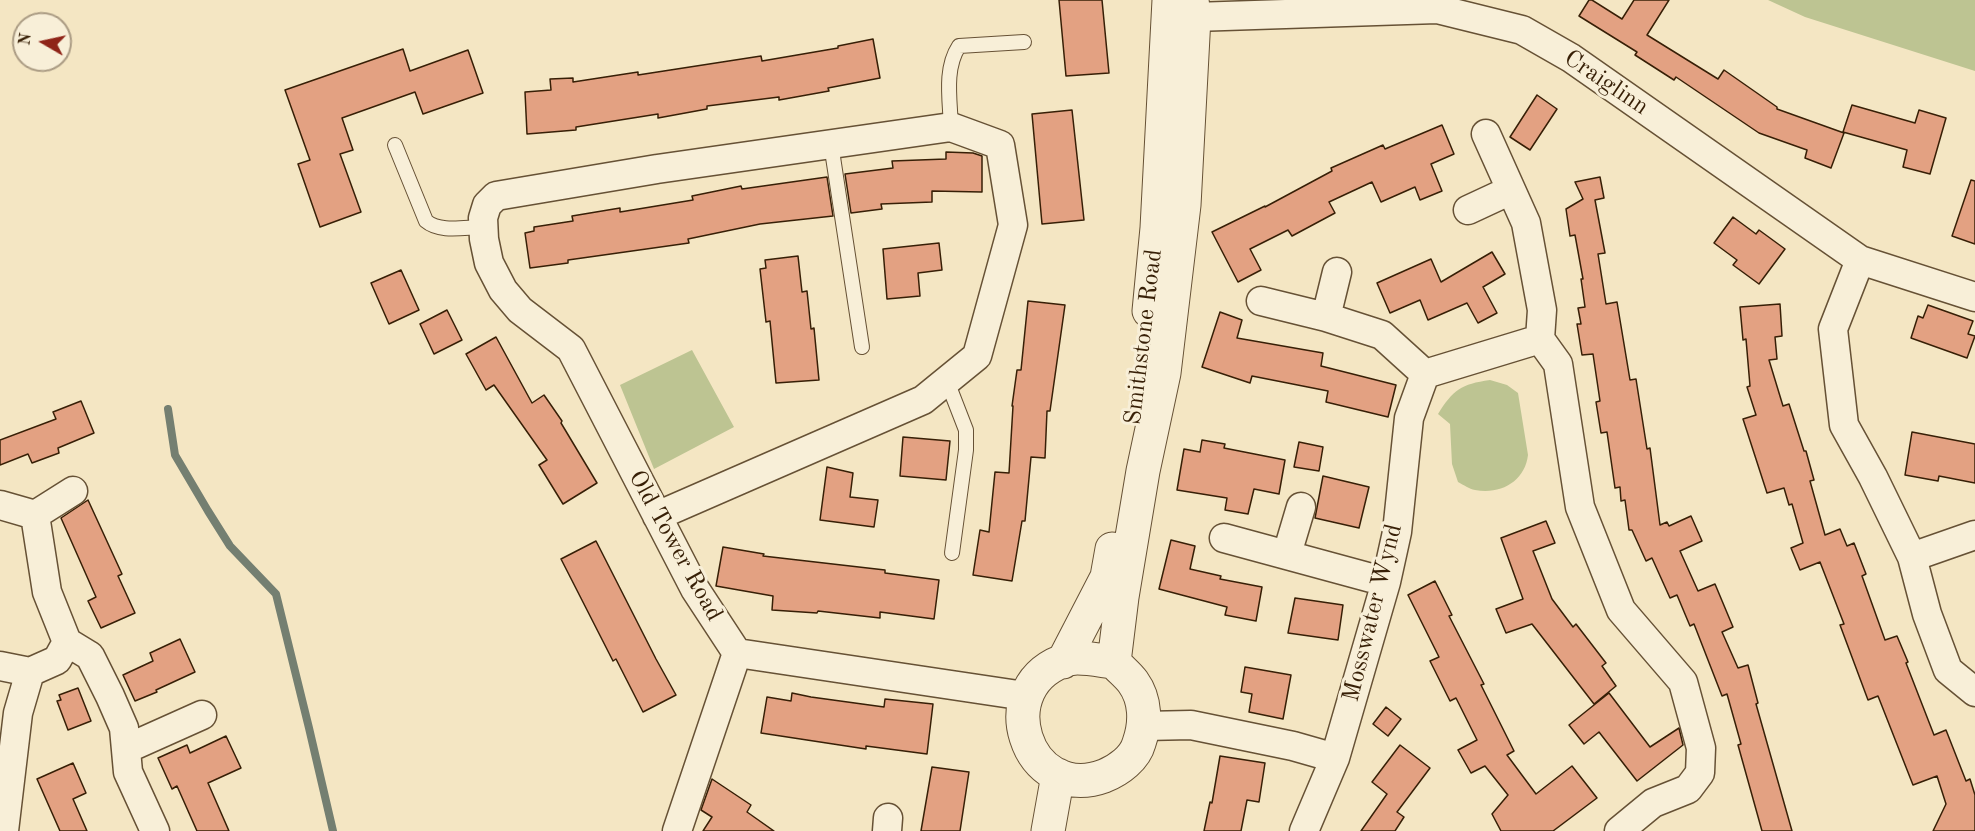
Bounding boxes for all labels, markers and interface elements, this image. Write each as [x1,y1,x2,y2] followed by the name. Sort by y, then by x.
[12,12,72,72] north arrow
[17,32,35,47] text: N
[1558,44,1654,122] street label: Craiglinn
[1119,248,1169,426] street label: Smithstone Road
[622,466,728,626] street label: Old Tower Road
[1337,521,1409,705] street label: Mosswater Wynd

